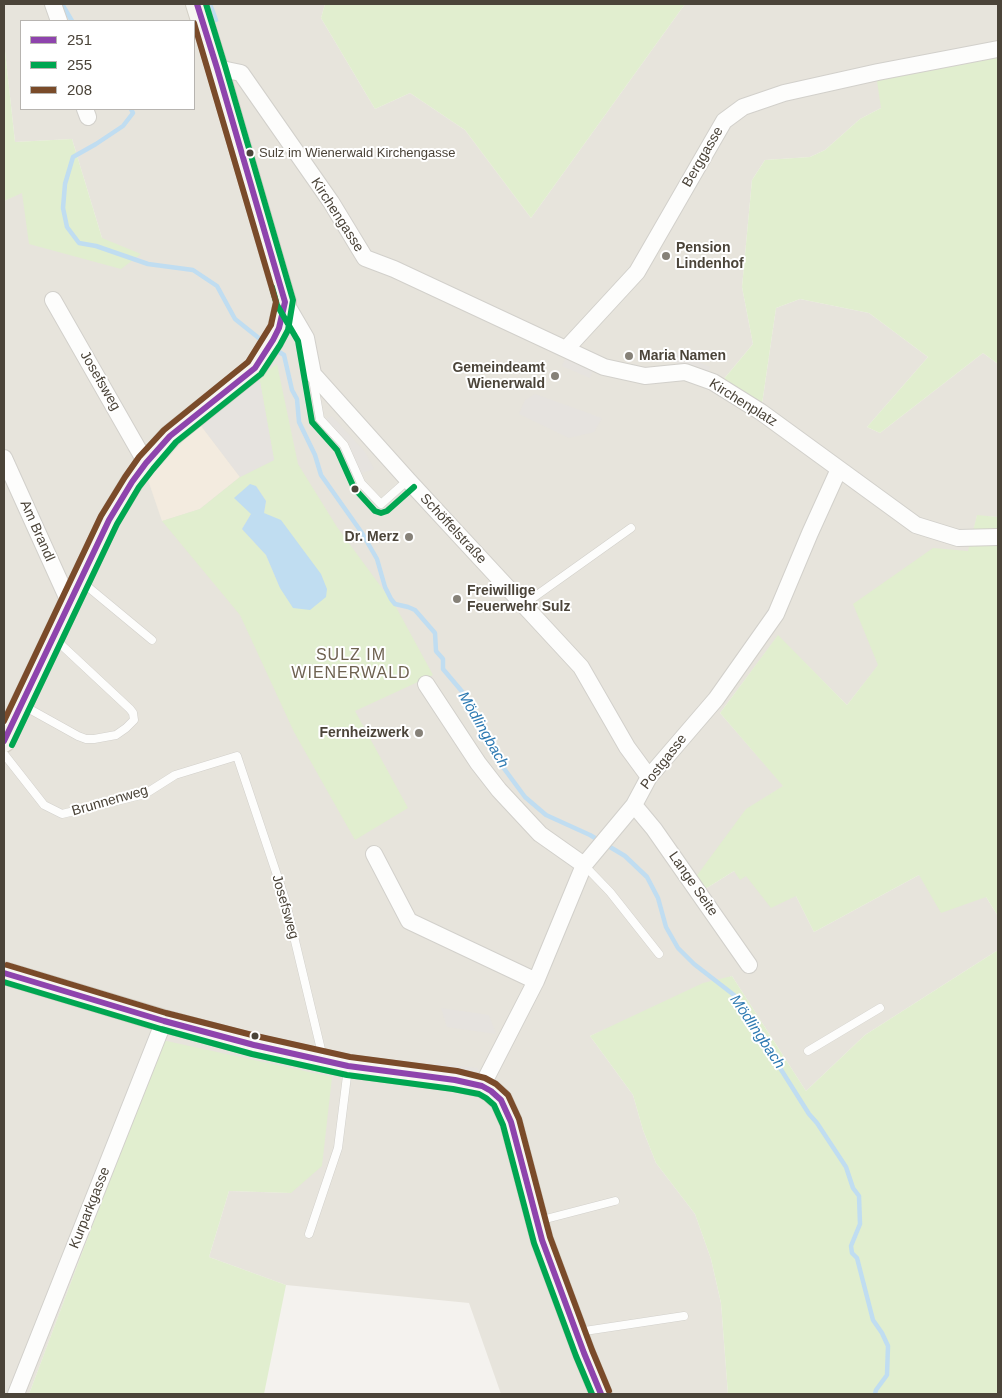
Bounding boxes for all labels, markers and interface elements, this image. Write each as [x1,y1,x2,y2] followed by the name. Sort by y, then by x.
[20,20,195,110] legend
[67,31,92,48] text: 251
[67,56,92,73] text: 255
[67,81,92,98] text: 208
[679,124,727,190] street label: Berggasse
[259,145,456,161] place label: Sulz im Wienerwald Kirchengasse
[245,148,255,158] marker: Sulz im Wienerwald Kirchengasse
[307,175,367,255] street label: Kirchengasse
[676,240,744,272] place label: Pension Lindenhof
[660,250,672,262] marker: Pension Lindenhof
[76,348,124,414] street label: Josefsweg
[639,348,726,364] place label: Maria Namen
[623,350,635,362] marker: Maria Namen
[452,360,545,392] place label: Gemeindeamt Wienerwald
[549,370,561,382] marker: Gemeindeamt Wienerwald
[706,375,780,431] street label: Kirchenplatz
[350,484,360,494] unlabelled marker
[416,490,490,568] street label: Schöffelstraße
[16,498,58,564] street label: Am Brandl
[345,529,399,545] place label: Dr. Merz
[403,531,415,543] marker: Dr. Merz
[467,583,570,616] place label: Freiwillige Feuerwehr Sulz
[451,593,463,605] marker: Freiwillige Feuerwehr Sulz
[290,646,412,684] district label: SULZ IM WIENERWALD
[454,689,512,771] water label: Mödlingbach
[320,725,409,741] place label: Fernheizwerk
[413,727,425,739] marker: Fernheizwerk
[637,731,691,793] street label: Postgasse
[70,782,150,820] street label: Brunnenweg
[665,849,721,919] street label: Lange Seite
[268,873,302,941] street label: Josefsweg
[726,992,788,1072] water label: Mödlingbach
[250,1031,260,1041] unlabelled marker
[66,1165,114,1251] street label: Kurparkgasse

